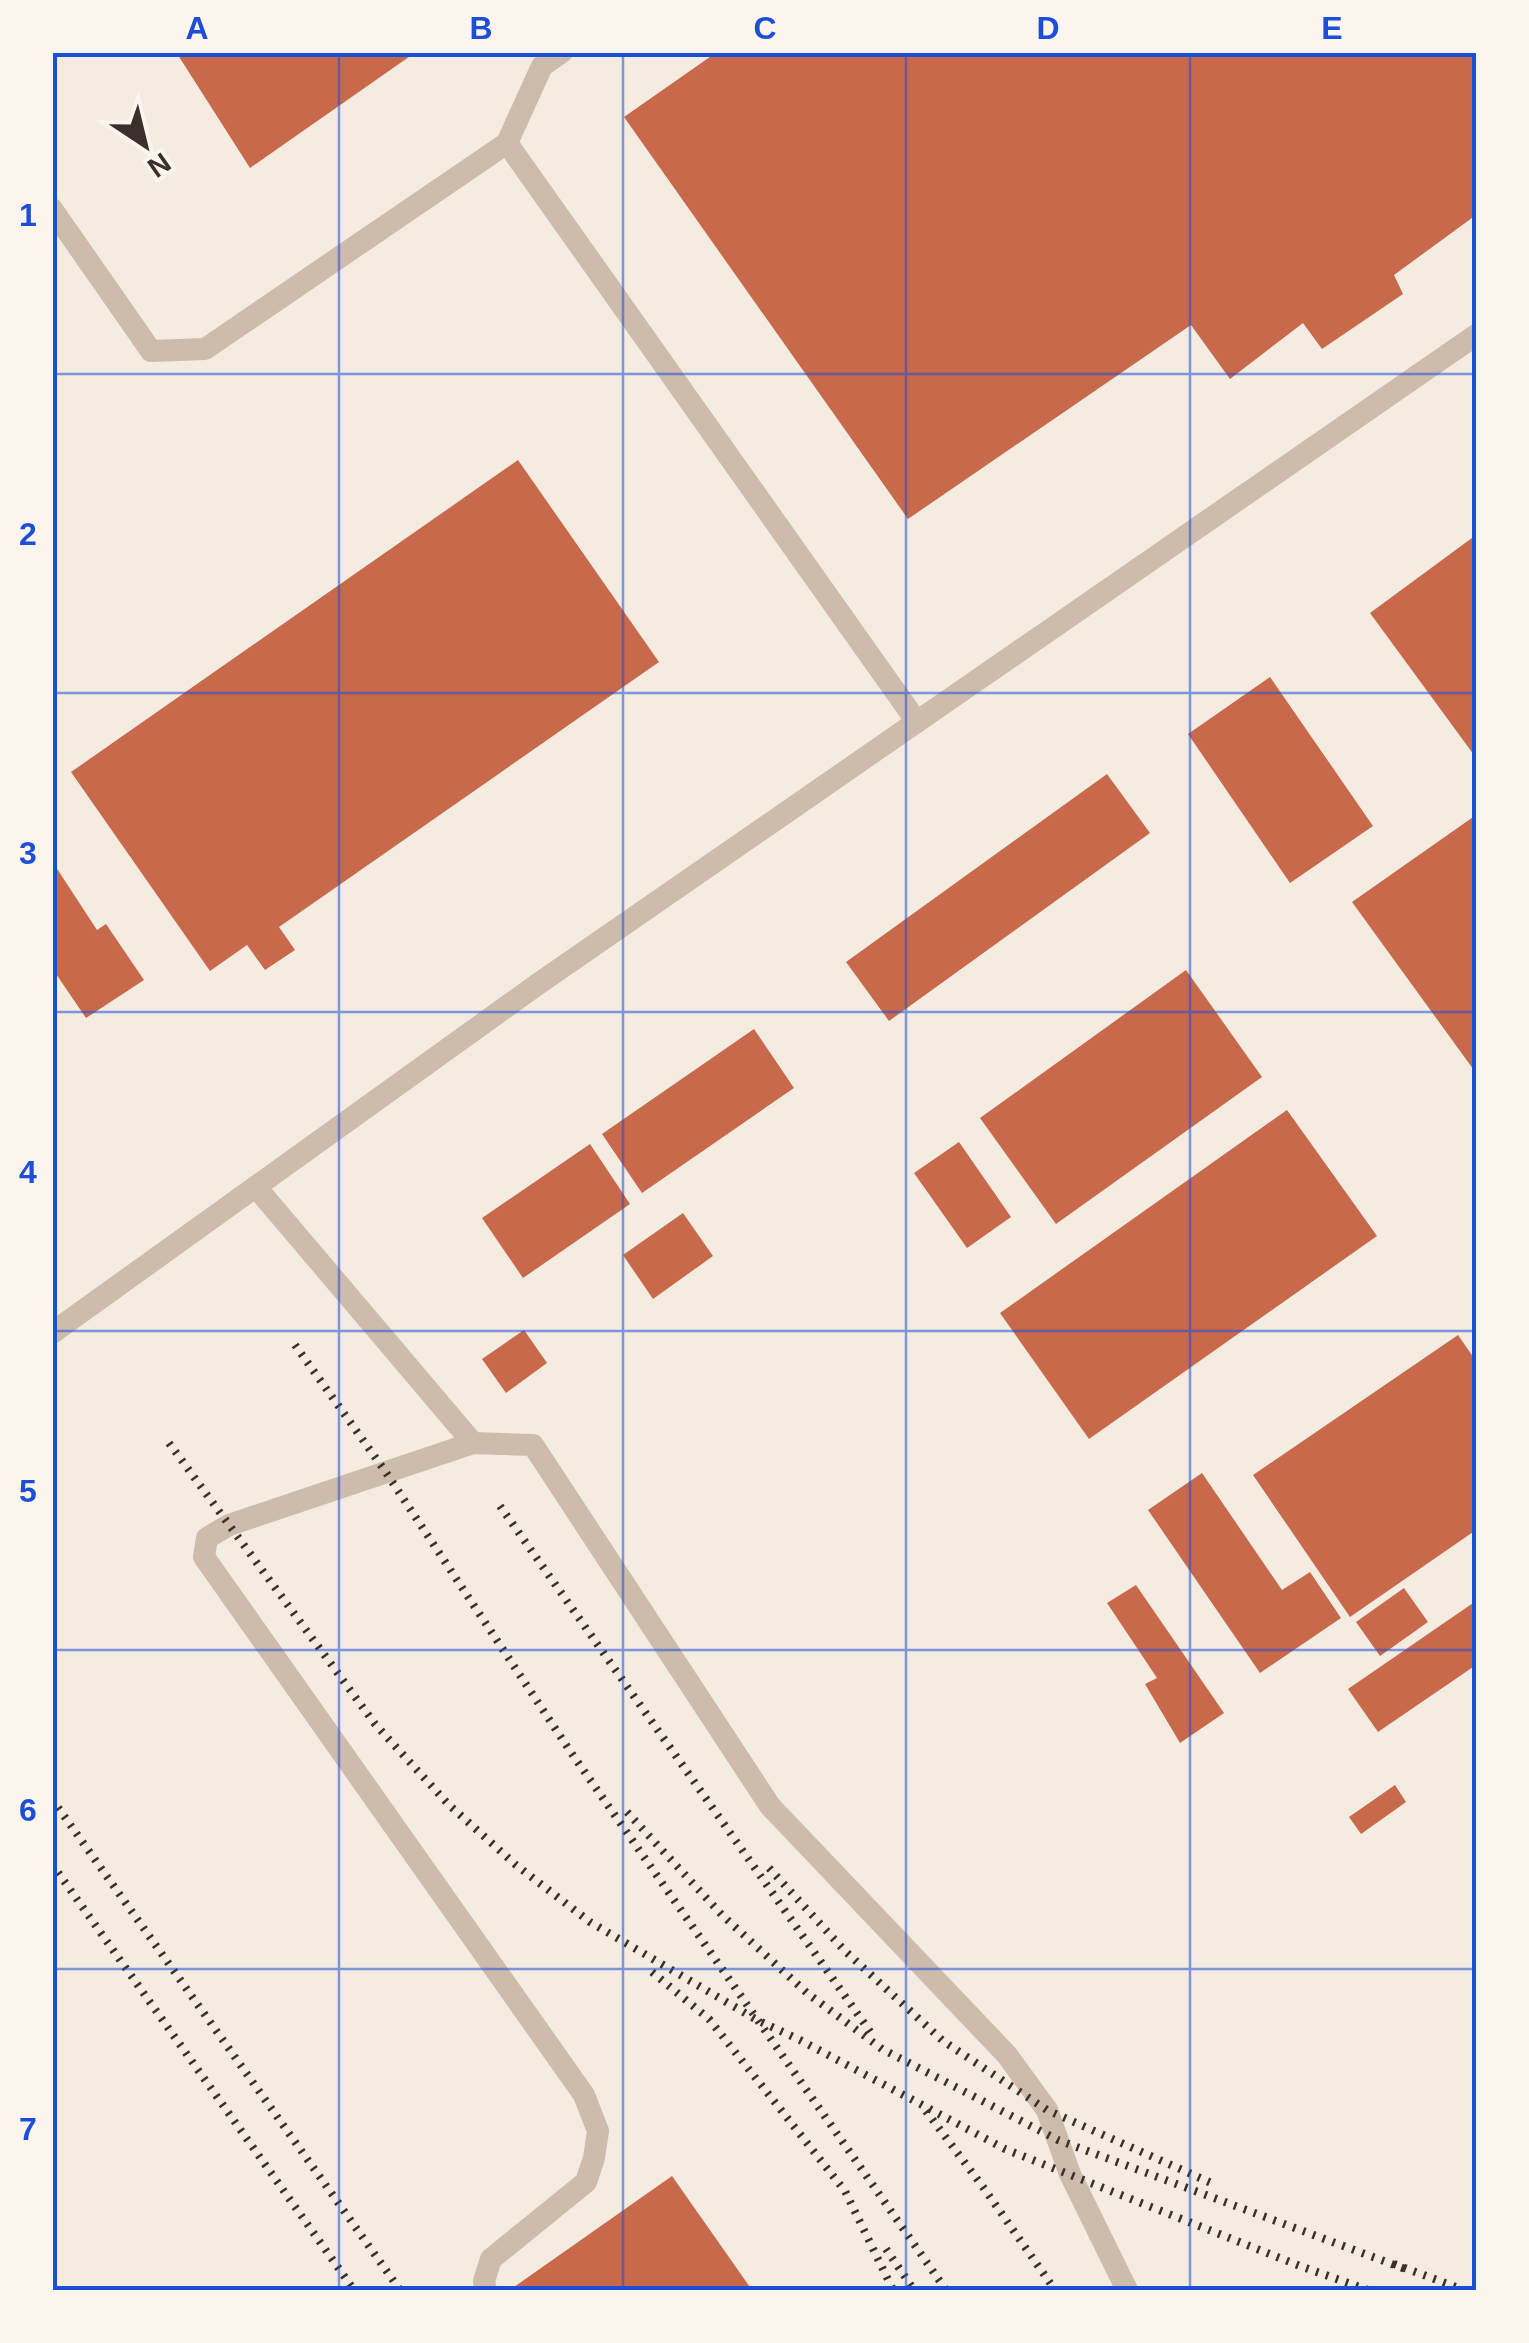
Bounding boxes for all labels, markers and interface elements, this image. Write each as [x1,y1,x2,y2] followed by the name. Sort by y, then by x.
[185,10,209,46] text: A
[469,10,493,46] text: B
[753,10,777,46] text: C
[1036,10,1060,46] text: D
[1321,10,1343,46] text: E
[95,95,195,195] north arrow
[142,147,176,184] text: N
[19,197,37,233] text: 1
[19,516,37,552] text: 2
[19,835,37,871] text: 3
[19,1154,37,1190] text: 4
[19,1473,37,1509] text: 5
[19,1792,37,1828] text: 6
[19,2111,37,2147] text: 7

